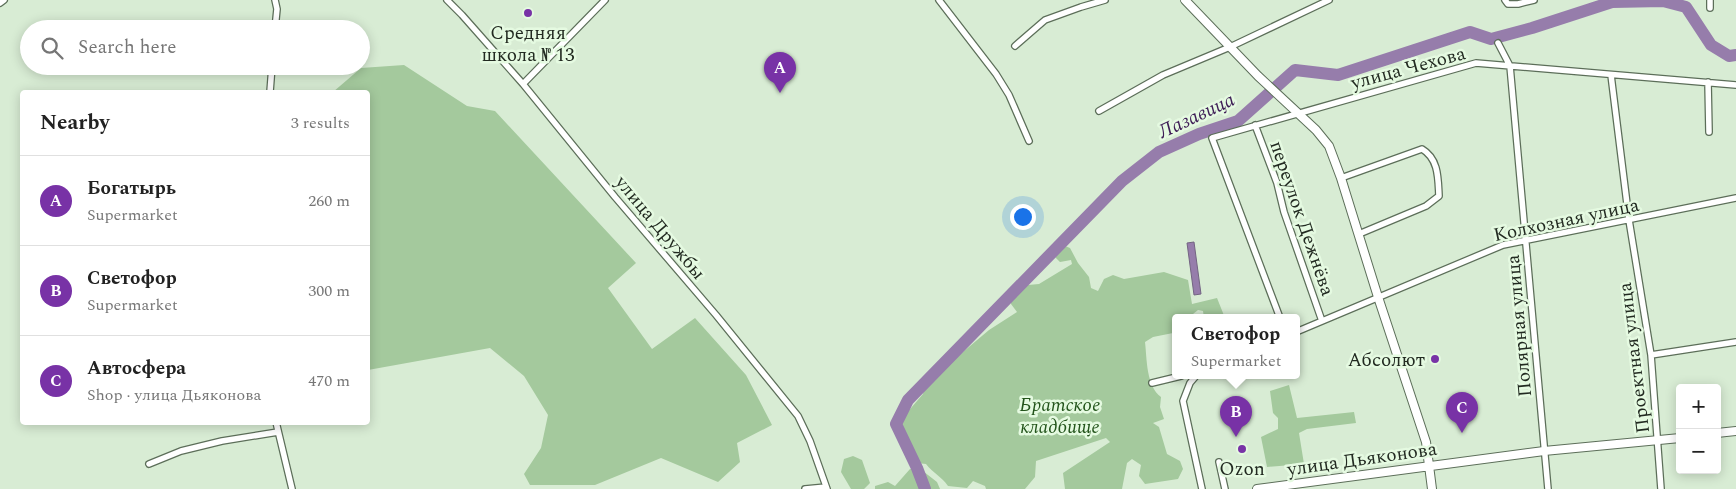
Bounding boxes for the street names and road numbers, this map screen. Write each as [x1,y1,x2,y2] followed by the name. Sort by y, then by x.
[1347,39,1470,98] street label: улица Чехова
[1261,137,1342,301] street label: переулок Дежнёва
[607,169,712,286] street label: улица Дружбы
[1491,191,1643,250] street label: Колхозная улица
[1499,253,1540,398] street label: Полярная улица
[1611,280,1658,435] street label: Проектная улица
[1285,435,1440,484] street label: улица Дьяконова

